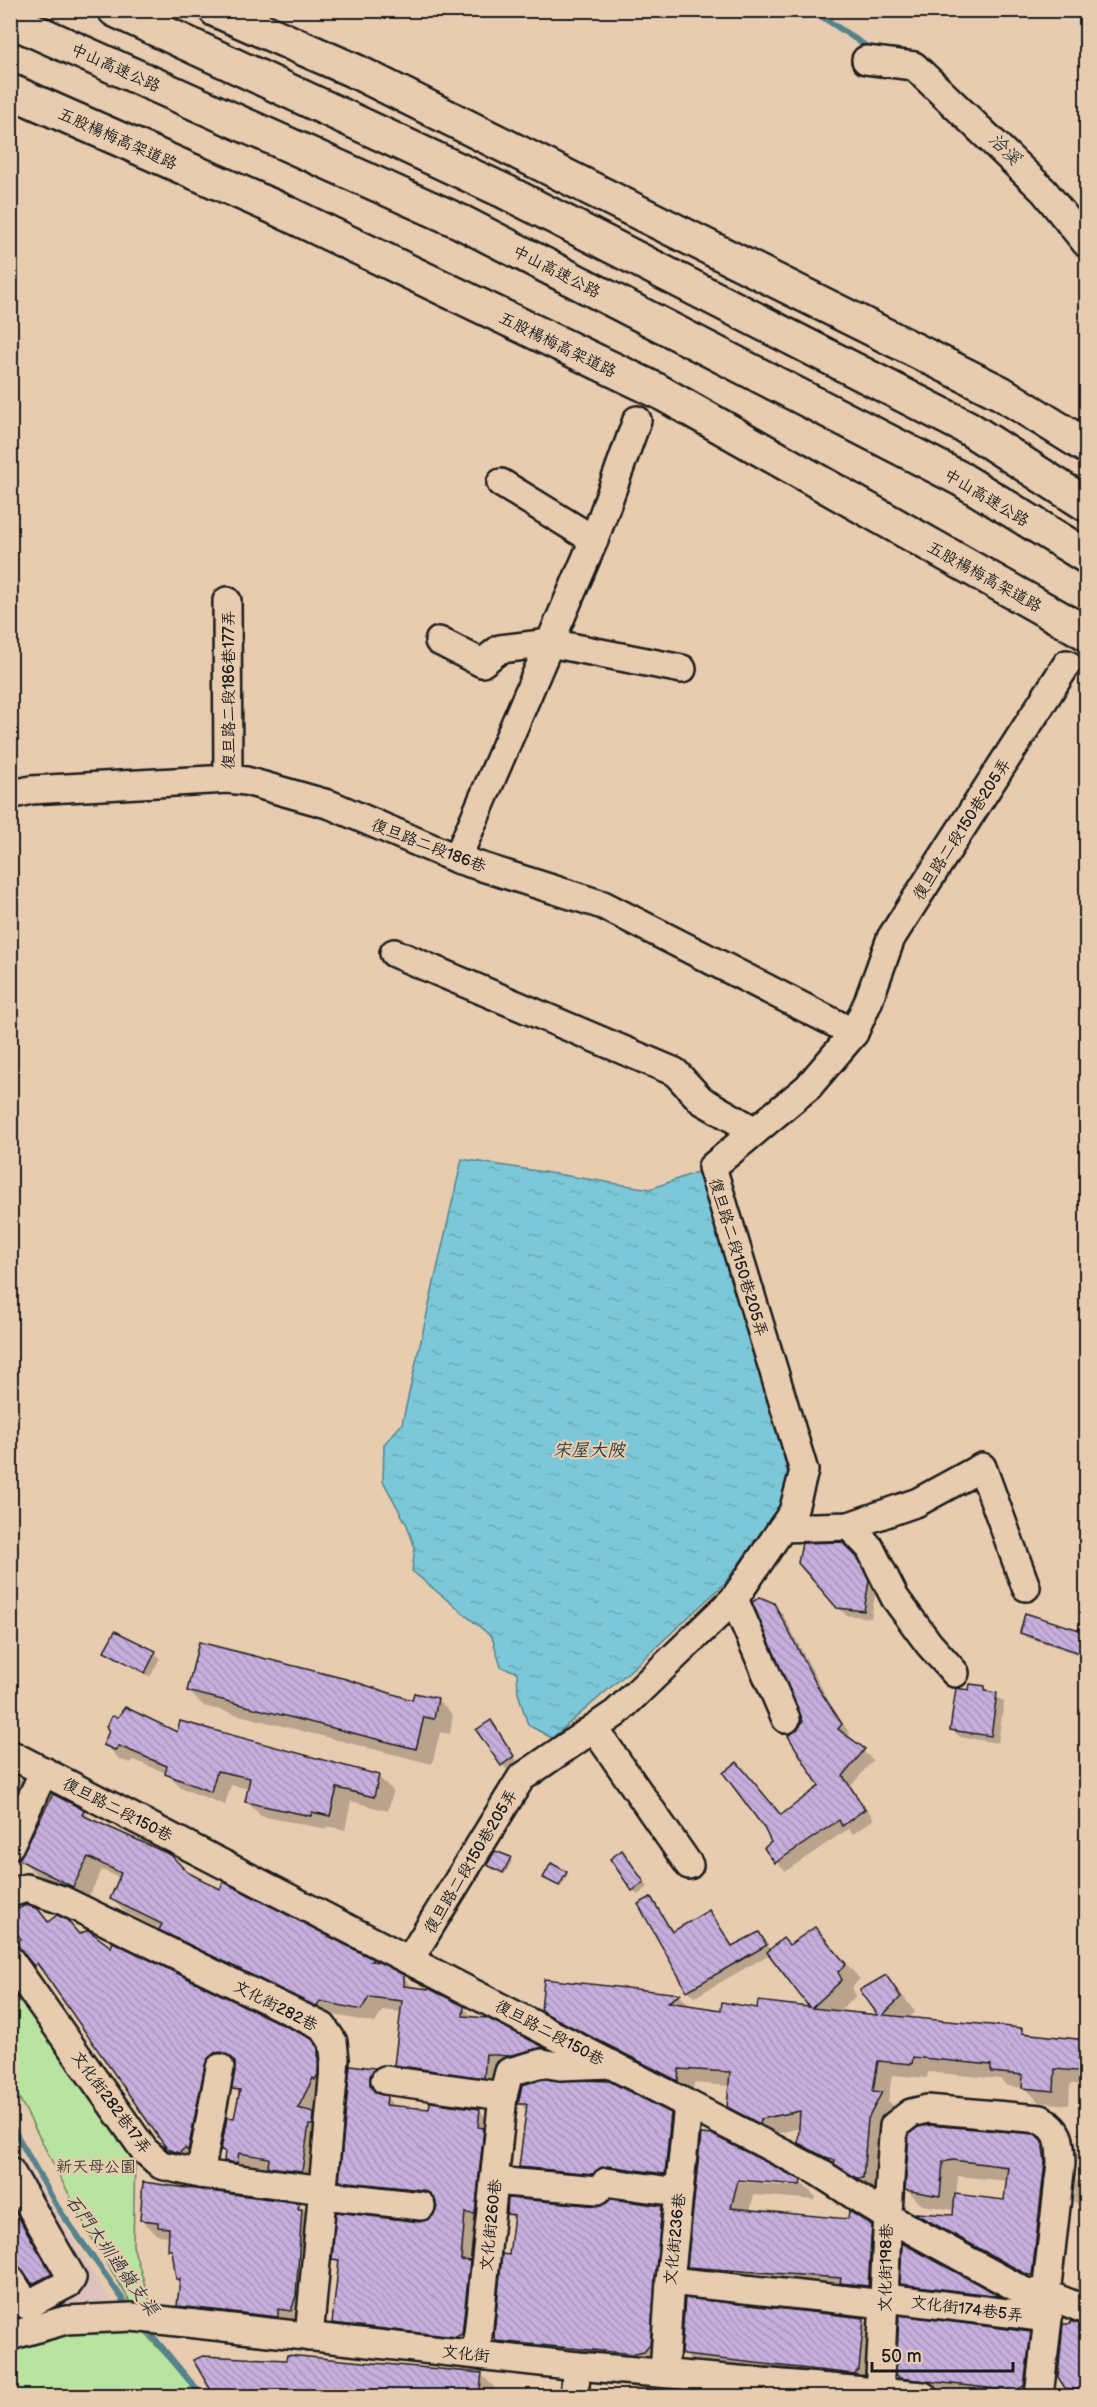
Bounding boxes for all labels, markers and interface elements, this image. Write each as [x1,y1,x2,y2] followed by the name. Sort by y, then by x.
[68,40,163,97] street label: 中山高速公路
[55,105,180,174] street label: 五股楊梅高架道路
[984,129,1026,170] water label: 洽溪
[509,242,603,303] street label: 中山高速公路
[496,309,619,382] street label: 五股楊梅高架道路
[940,465,1032,531] street label: 中山高速公路
[924,538,1045,617] street label: 五股楊梅高架道路
[220,610,239,770] street label: 復旦路二段186巷177弄
[909,756,1015,904] street label: 復旦路二段150巷205弄
[368,816,488,877] street label: 復旦路二段186巷
[704,1176,771,1339] street label: 復旦路二段150巷205弄
[553,1440,627,1461] water label: 宋屋大陂
[59,1774,175,1846] street label: 復旦路二段150巷
[421,1786,522,1937] street label: 復旦路二段150巷205弄
[230,1977,321,2036] street label: 文化街282巷
[492,1997,607,2070] street label: 復旦路二段150巷
[67,2048,154,2158] street label: 文化街282巷17弄
[56,2158,136,2177] park label: 新天母公園
[477,2178,506,2272] street label: 文化街260巷
[61,2191,164,2321] water label: 石門大圳過嶺支渠
[661,2192,690,2286] street label: 文化街236巷
[876,2223,897,2313] street label: 文化街198巷
[910,2293,1024,2326] street label: 文化街174巷5弄
[872,2335,1013,2373] scale bar
[441,2343,491,2366] street label: 文化街
[881,2346,922,2367] text: 50 m

